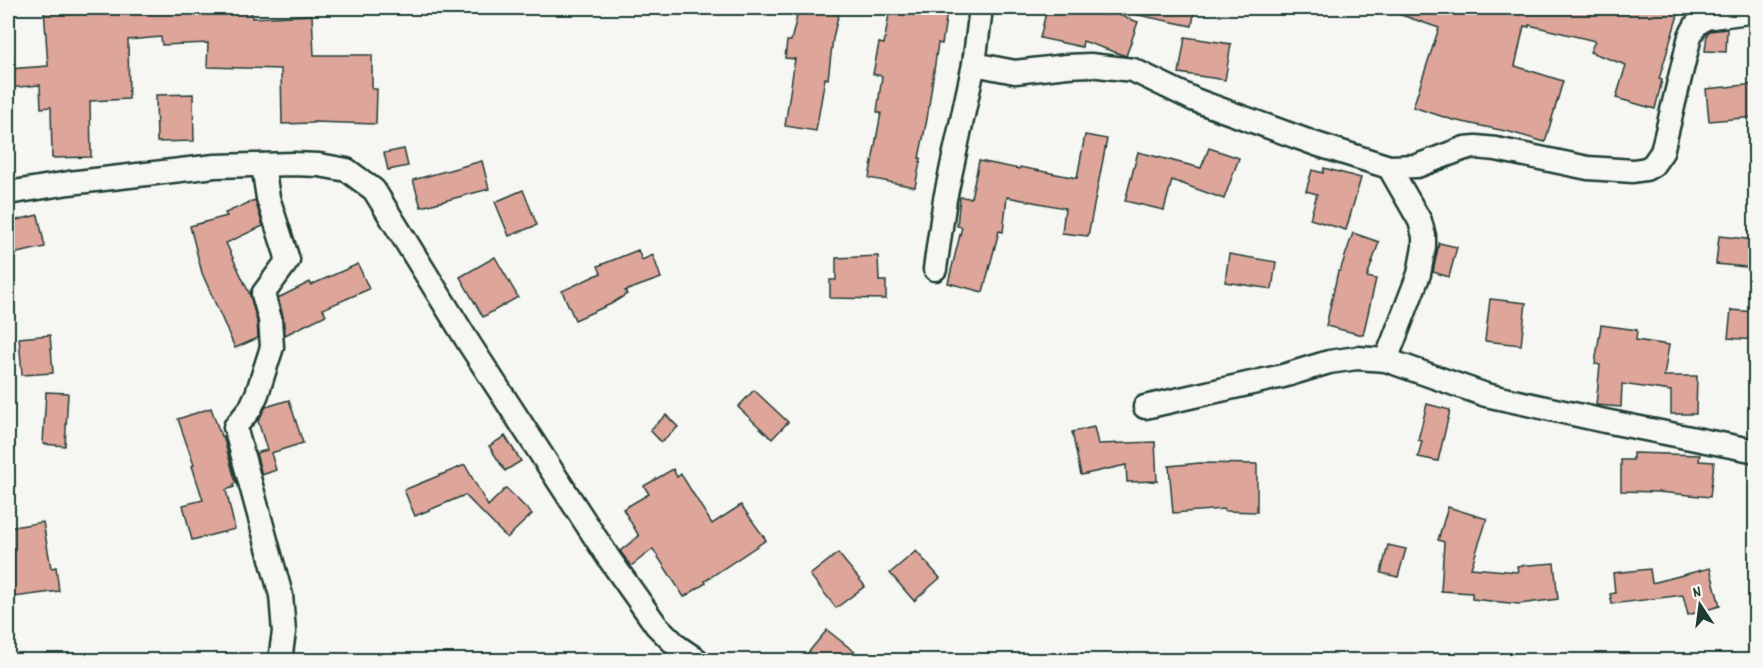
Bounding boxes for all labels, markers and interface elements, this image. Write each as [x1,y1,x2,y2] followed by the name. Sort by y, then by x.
[1670,575,1730,635] north arrow
[1691,581,1704,605] text: N

